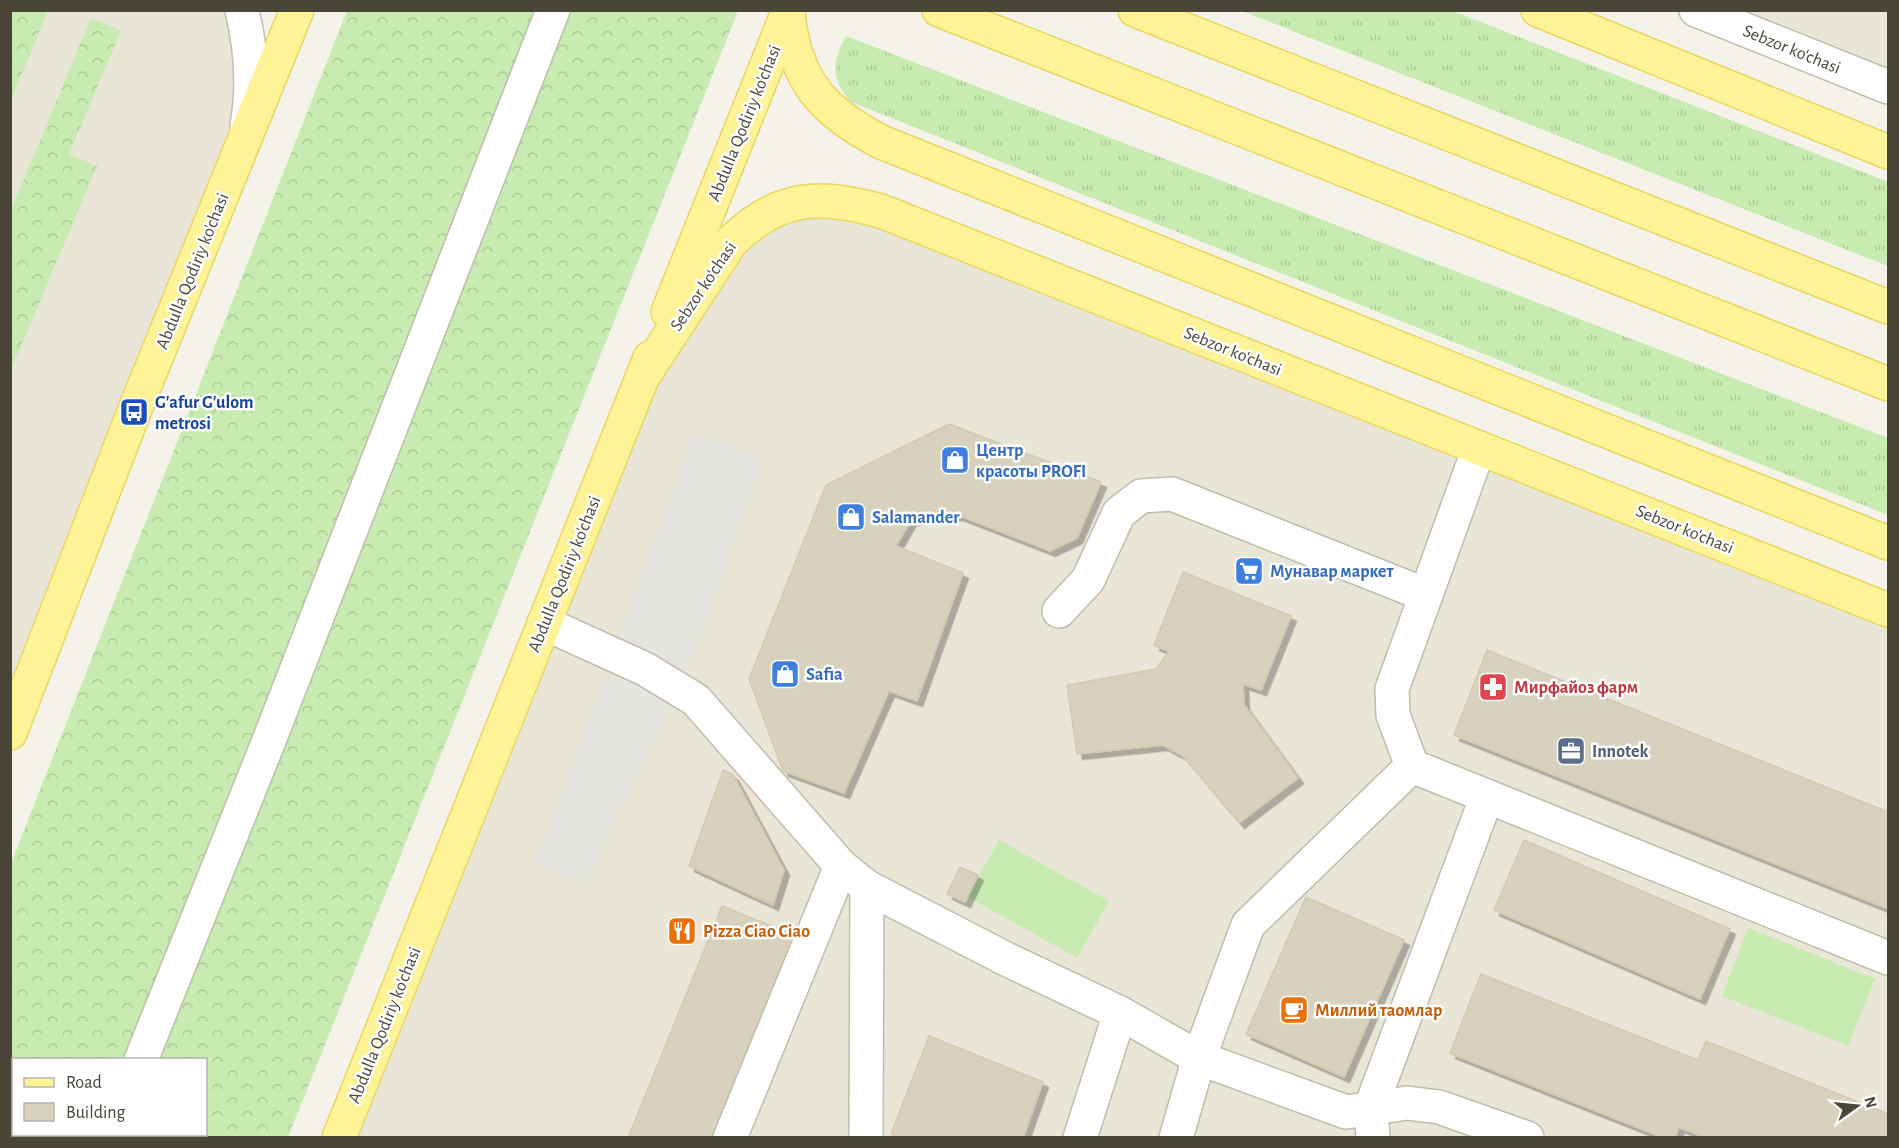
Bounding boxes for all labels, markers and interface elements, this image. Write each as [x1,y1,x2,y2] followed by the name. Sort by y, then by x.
[1740,22,1843,78] street label: Sebzor ko‘chasi
[705,43,785,204] street label: Abdulla Qodiriy ko'chasi
[153,191,233,352] street label: Abdulla Qodiriy ko'chasi
[667,239,740,335] street label: Sebzor ko‘chasi
[1181,324,1284,380] street label: Sebzor ko‘chasi
[155,394,253,433] place label: G'afur G'ulom metrosi
[118,396,150,428] bus stop icon: G'afur G'ulom metrosi
[976,442,1086,481] place label: Центр красоты PROFI
[939,444,971,476] shop icon: Центр красоты PROFI
[525,494,605,655] street label: Abdulla Qodiriy ko'chasi
[835,501,867,533] shop icon: Salamander
[1633,502,1736,558] street label: Sebzor ko‘chasi
[872,509,960,527] place label: Salamander
[1233,555,1265,587] supermarket icon: Мунавар маркет
[1270,563,1395,581] place label: Мунавар маркет
[769,658,801,690] shop icon: Safia
[806,666,843,684] place label: Safia
[1477,671,1509,703] pharmacy icon: Мирфайоз фарм
[1514,679,1638,697] place label: Мирфайоз фарм
[1555,735,1587,767] office icon: Innotek
[1592,743,1648,761] place label: Innotek
[666,915,698,947] restaurant icon: Pizza Ciao Ciao
[703,923,810,941] place label: Pizza Ciao Ciao
[345,945,425,1106] street label: Abdulla Qodiriy ko'chasi
[1278,994,1310,1026] cafe icon: Миллий таомлар
[1315,1002,1442,1020] place label: Миллий таомлар
[12,1058,207,1136] legend
[66,1074,102,1092] text: Road
[1827,1076,1887,1136] north arrow
[1861,1095,1880,1110] text: N
[66,1104,126,1122] text: Building

